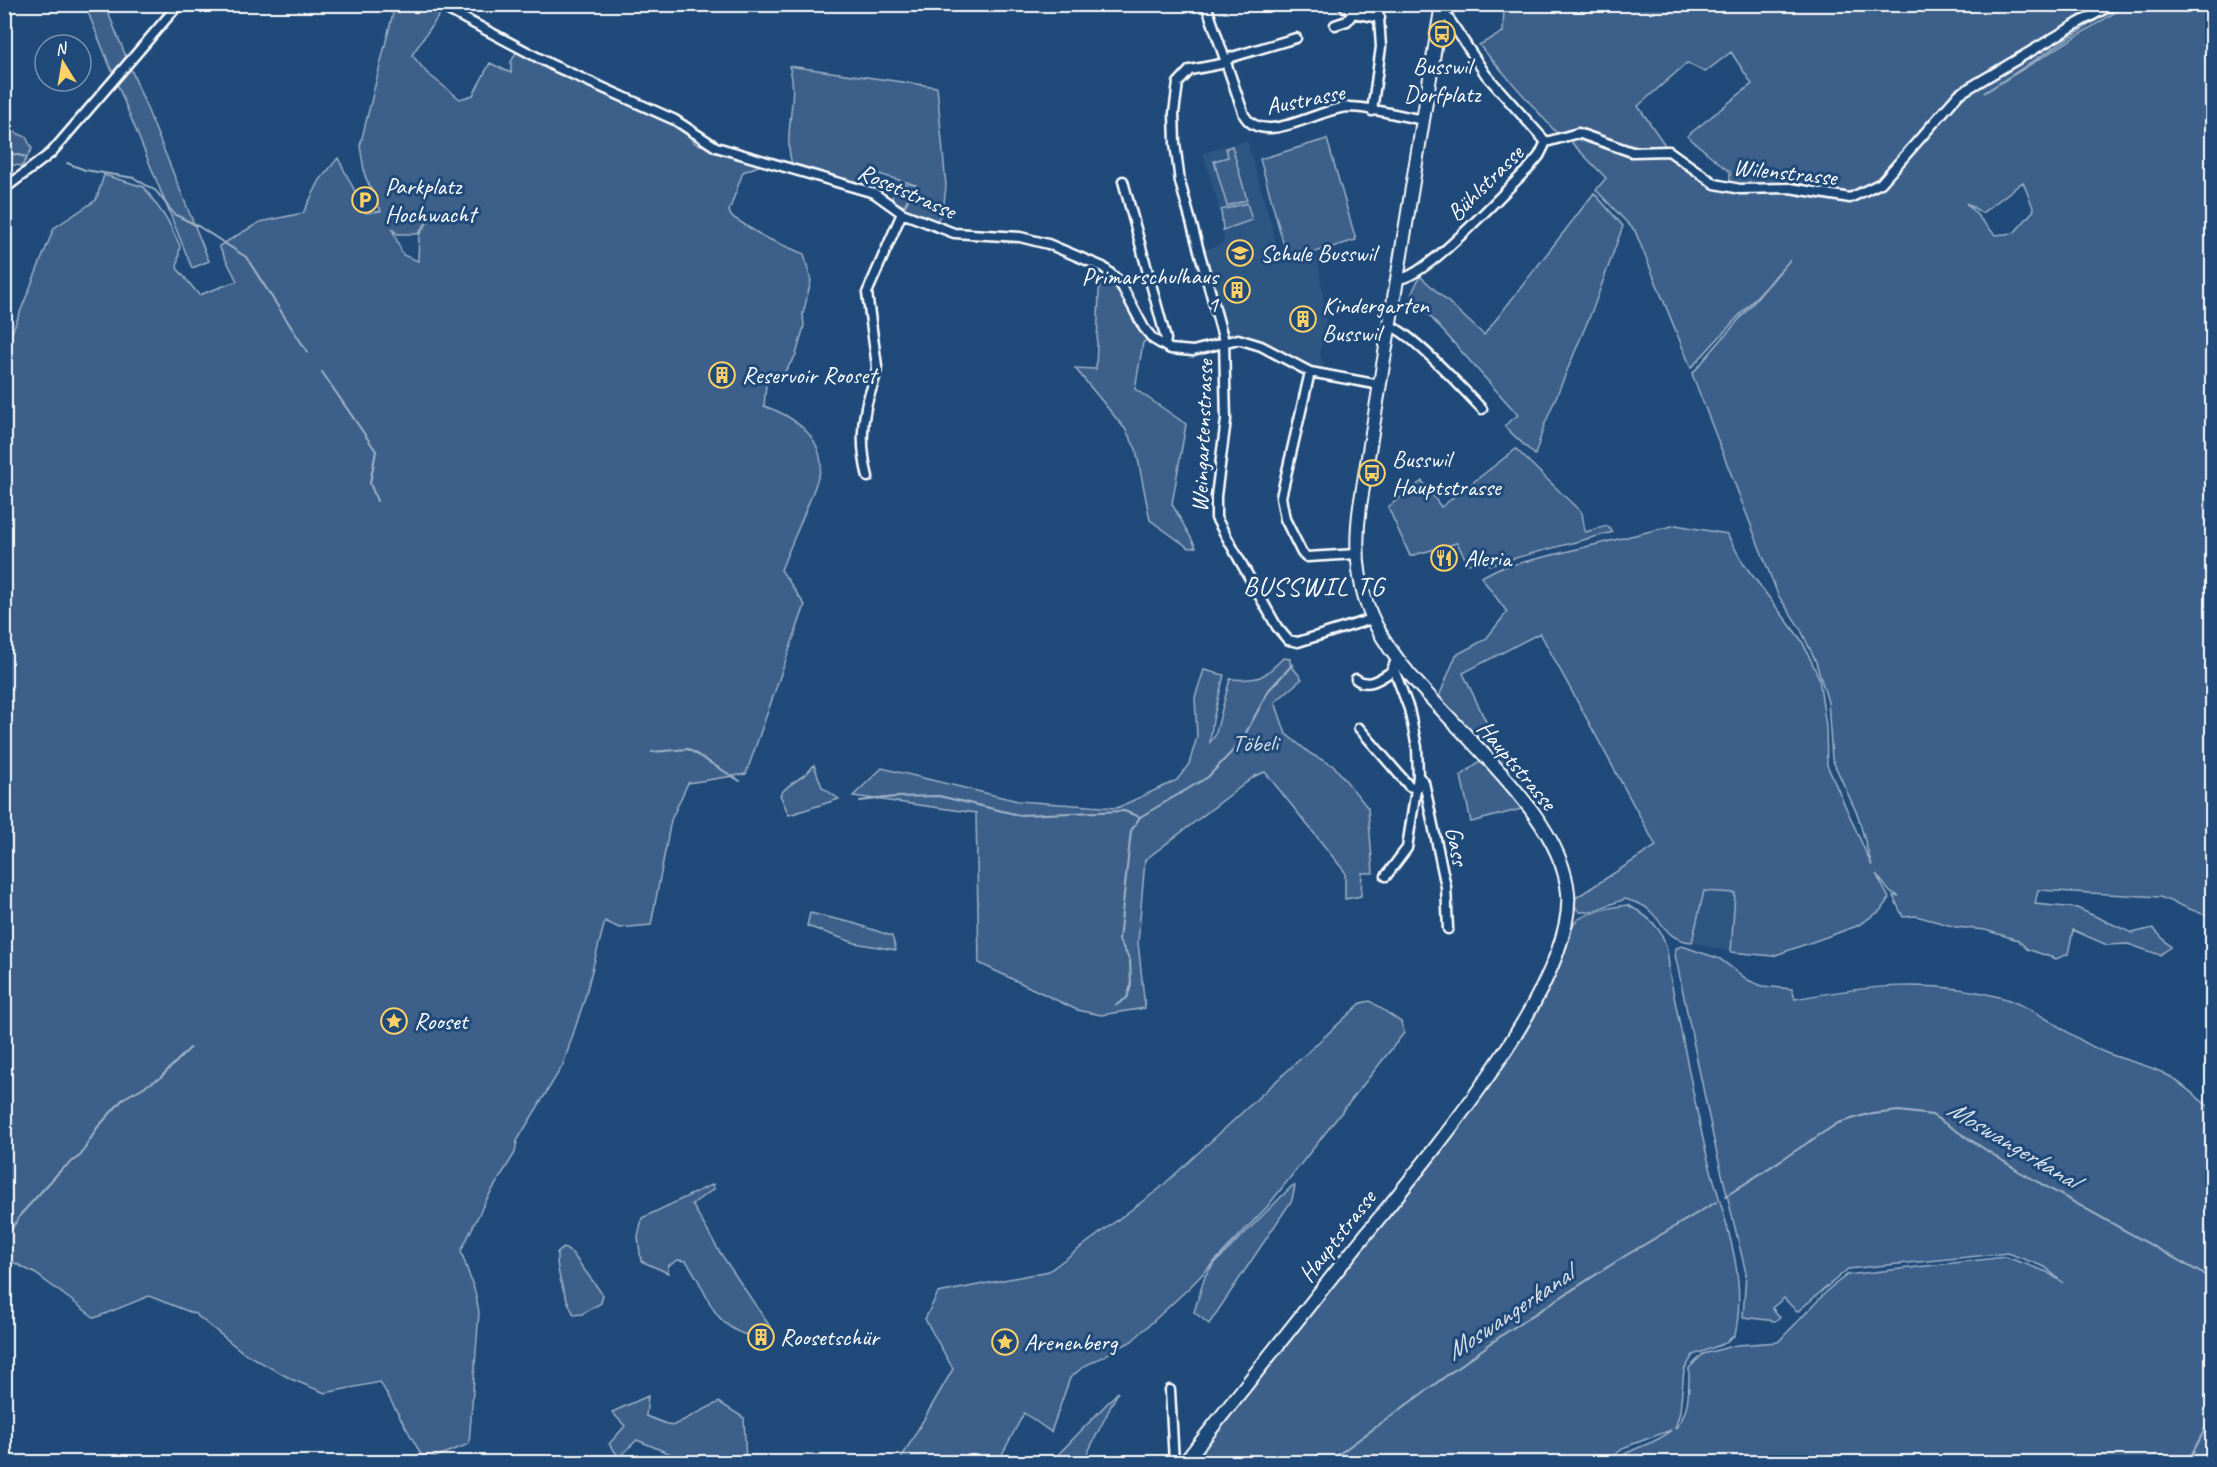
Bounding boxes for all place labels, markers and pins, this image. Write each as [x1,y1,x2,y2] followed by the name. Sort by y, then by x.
[1427,19,1457,49] bus stop icon: Busswil Dorfplatz
[1404,51,1482,109] place label: Busswil Dorfplatz
[385,171,479,229] place label: Parkplatz Hochwacht
[350,185,380,215] parking icon: Parkplatz Hochwacht
[1225,238,1255,268] school or university icon: Schule Busswil
[1260,238,1380,268] place label: Schule Busswil
[1082,261,1220,319] place label: Primarschulhaus 1
[1222,275,1252,305] building icon: Primarschulhaus 1
[1322,290,1430,348] place label: Kindergarten Busswil
[1288,304,1318,334] building icon: Kindergarten Busswil
[707,360,737,390] building icon: Reservoir Rooset
[742,360,879,390] place label: Reservoir Rooset
[1392,444,1503,502] place label: Busswil Hauptstrasse
[1357,458,1387,488] bus stop icon: Busswil Hauptstrasse
[1429,543,1459,573] restaurant icon: Aleria
[1464,543,1513,573] place label: Aleria
[379,1006,409,1036] place icon: Rooset
[414,1006,470,1036] place label: Rooset
[746,1322,776,1352] building icon: Roosetschür
[780,1322,881,1352] place label: Roosetschür
[990,1327,1020,1357] place icon: Arenenberg
[1024,1327,1119,1357] place label: Arenenberg

